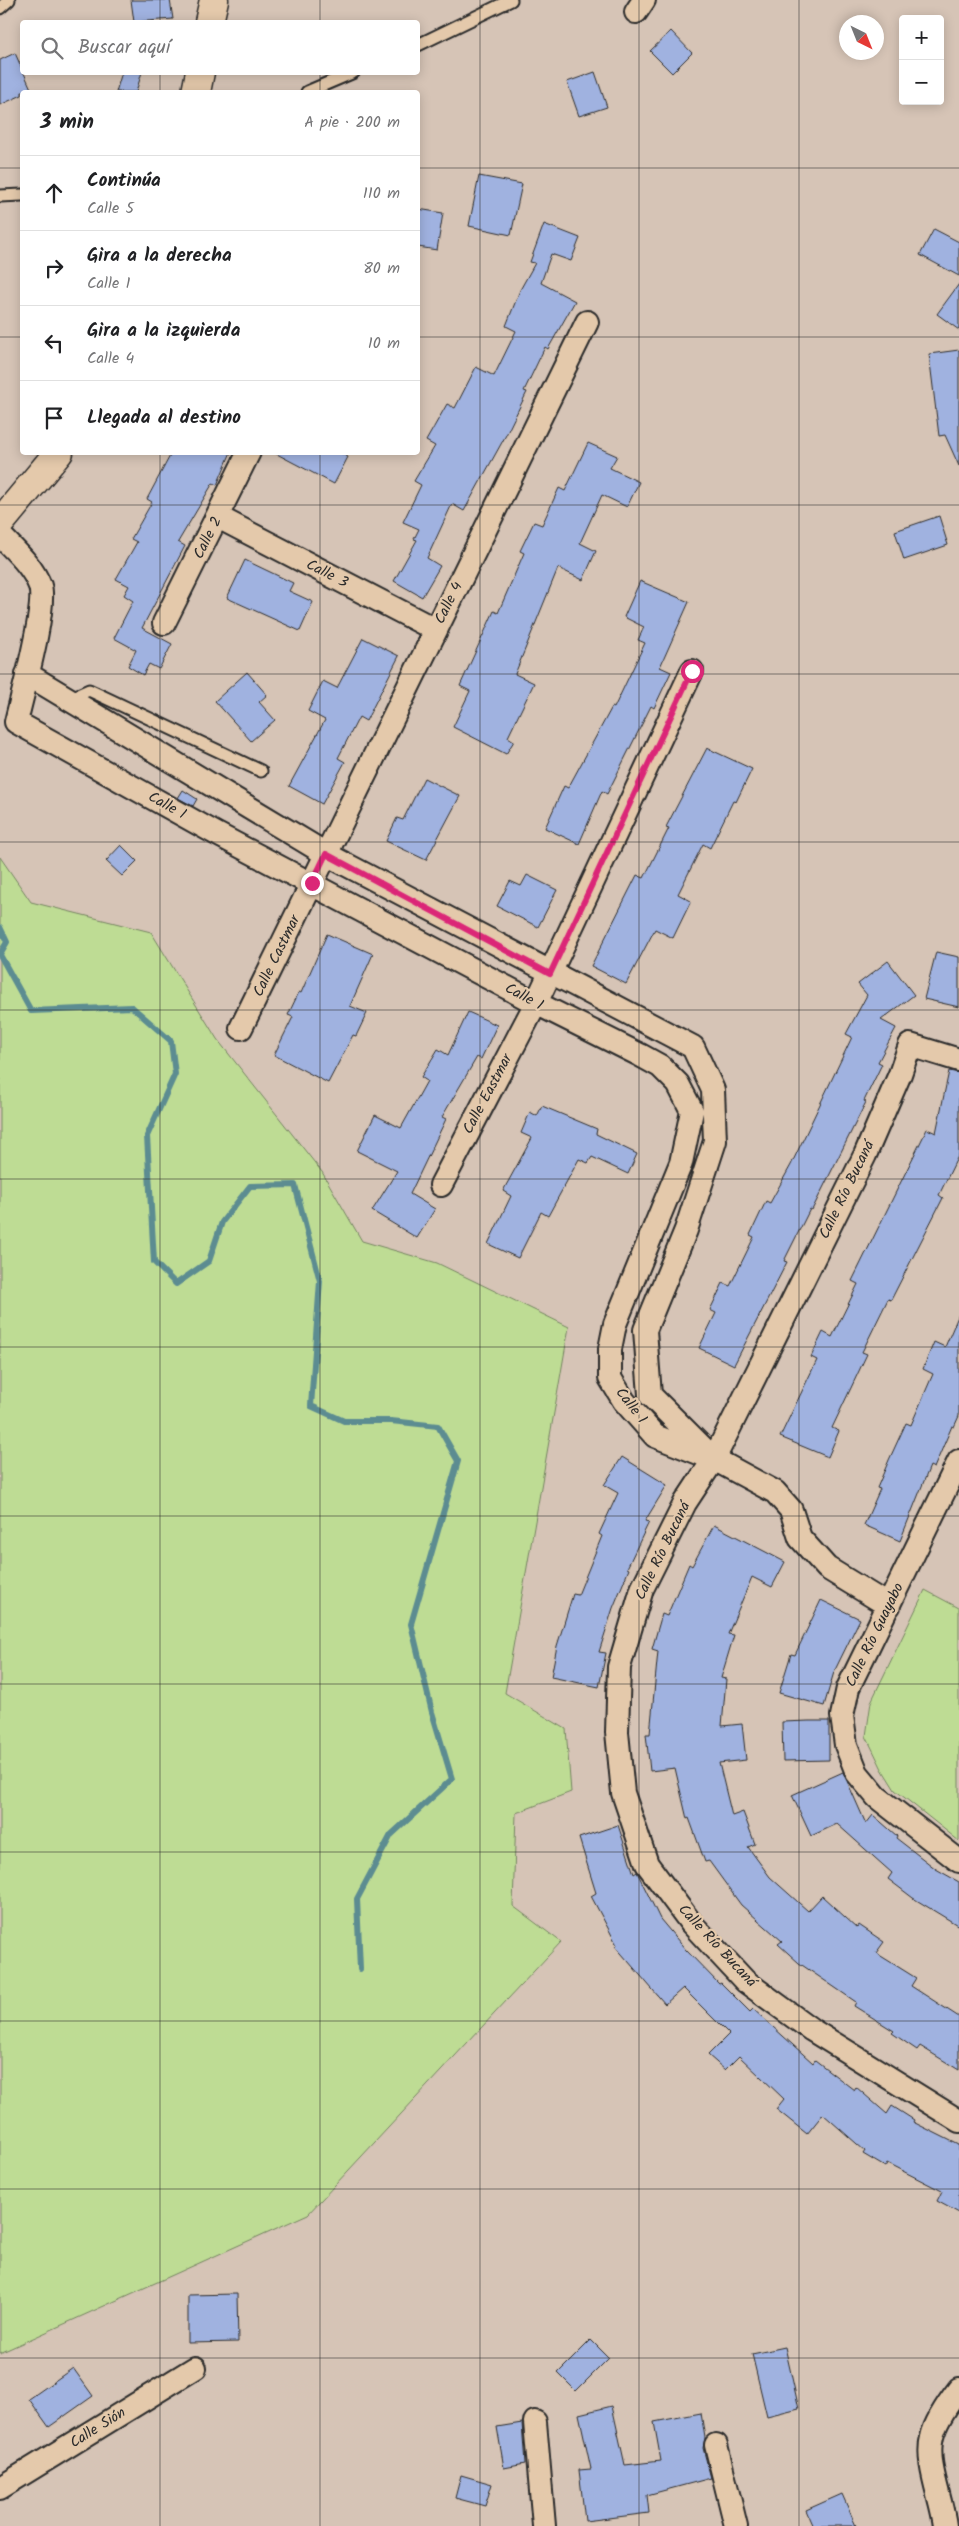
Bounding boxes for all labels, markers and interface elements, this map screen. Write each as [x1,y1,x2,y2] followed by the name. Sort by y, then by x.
[839,15,884,60] north arrow
[899,15,944,105] map controls
[899,15,944,60] button: +
[20,20,420,75] search box
[78,33,170,63] text: Buscar aquí
[38,34,66,62] icon: search
[899,60,944,105] button: −
[40,106,94,139] text: 3 min
[304,110,400,135] text: A pie · 200 m
[87,166,161,196] text: Continúa
[40,179,68,207] icon: ahead
[363,181,400,206] text: 110 m
[87,196,134,221] text: Calle 5
[87,241,232,271] text: Gira a la derecha
[40,254,68,282] icon: right
[363,256,400,281] text: 80 m
[87,271,131,296] text: Calle 1
[87,316,240,346] text: Gira a la izquierda
[40,329,68,357] icon: left
[368,331,400,356] text: 10 m
[87,346,134,371] text: Calle 4
[87,403,241,433] text: Llegada al destino
[40,404,68,432] icon: arrive
[187,513,229,563] street label: Calle 2
[302,553,353,595] street label: Calle 3
[428,578,470,628] street label: Calle 4
[681,660,704,683] route start
[143,786,191,827] street label: Calle 1
[301,872,324,895] route end
[247,910,308,1001] street label: Calle Castmar
[500,977,548,1017] street label: Calle 1
[457,1049,520,1139] street label: Calle Eastmar
[813,1135,882,1243] street label: Calle Río Bucaná
[609,1383,653,1430] street label: Calle 1
[629,1496,698,1604] street label: Calle Río Bucaná
[839,1579,911,1691] street label: Calle Río Guayabo
[672,1899,764,1995] street label: Calle Río Bucaná
[65,2401,131,2455] street label: Calle Sión

